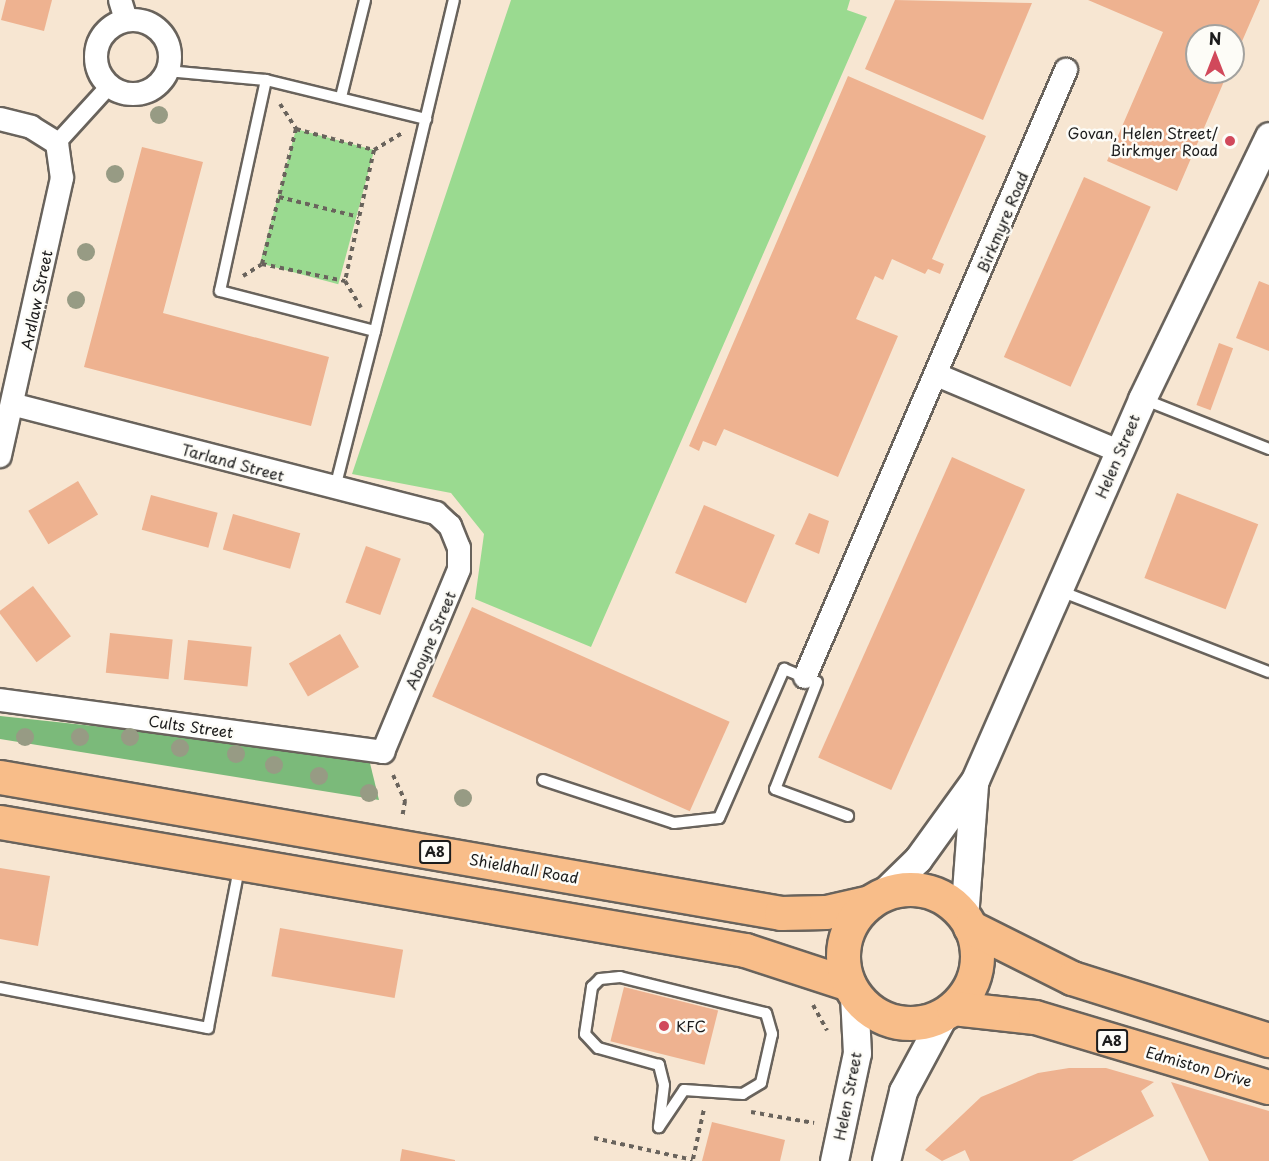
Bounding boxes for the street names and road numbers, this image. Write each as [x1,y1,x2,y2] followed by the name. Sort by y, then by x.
[973,169,1031,275] street label: Birkmyre Road
[17,248,55,352] street label: Ardlaw Street
[1091,411,1143,501] street label: Helen Street
[180,440,286,484] street label: Tarland Street
[401,588,459,692] street label: Aboyne Street
[147,711,235,741] street label: Cults Street
[418,841,452,863] road number: A8
[468,850,580,886] street label: Shieldhall Road
[1096,1030,1128,1052] road number: A8
[1144,1042,1254,1090] street label: Edmiston Drive
[829,1050,865,1142] street label: Helen Street

